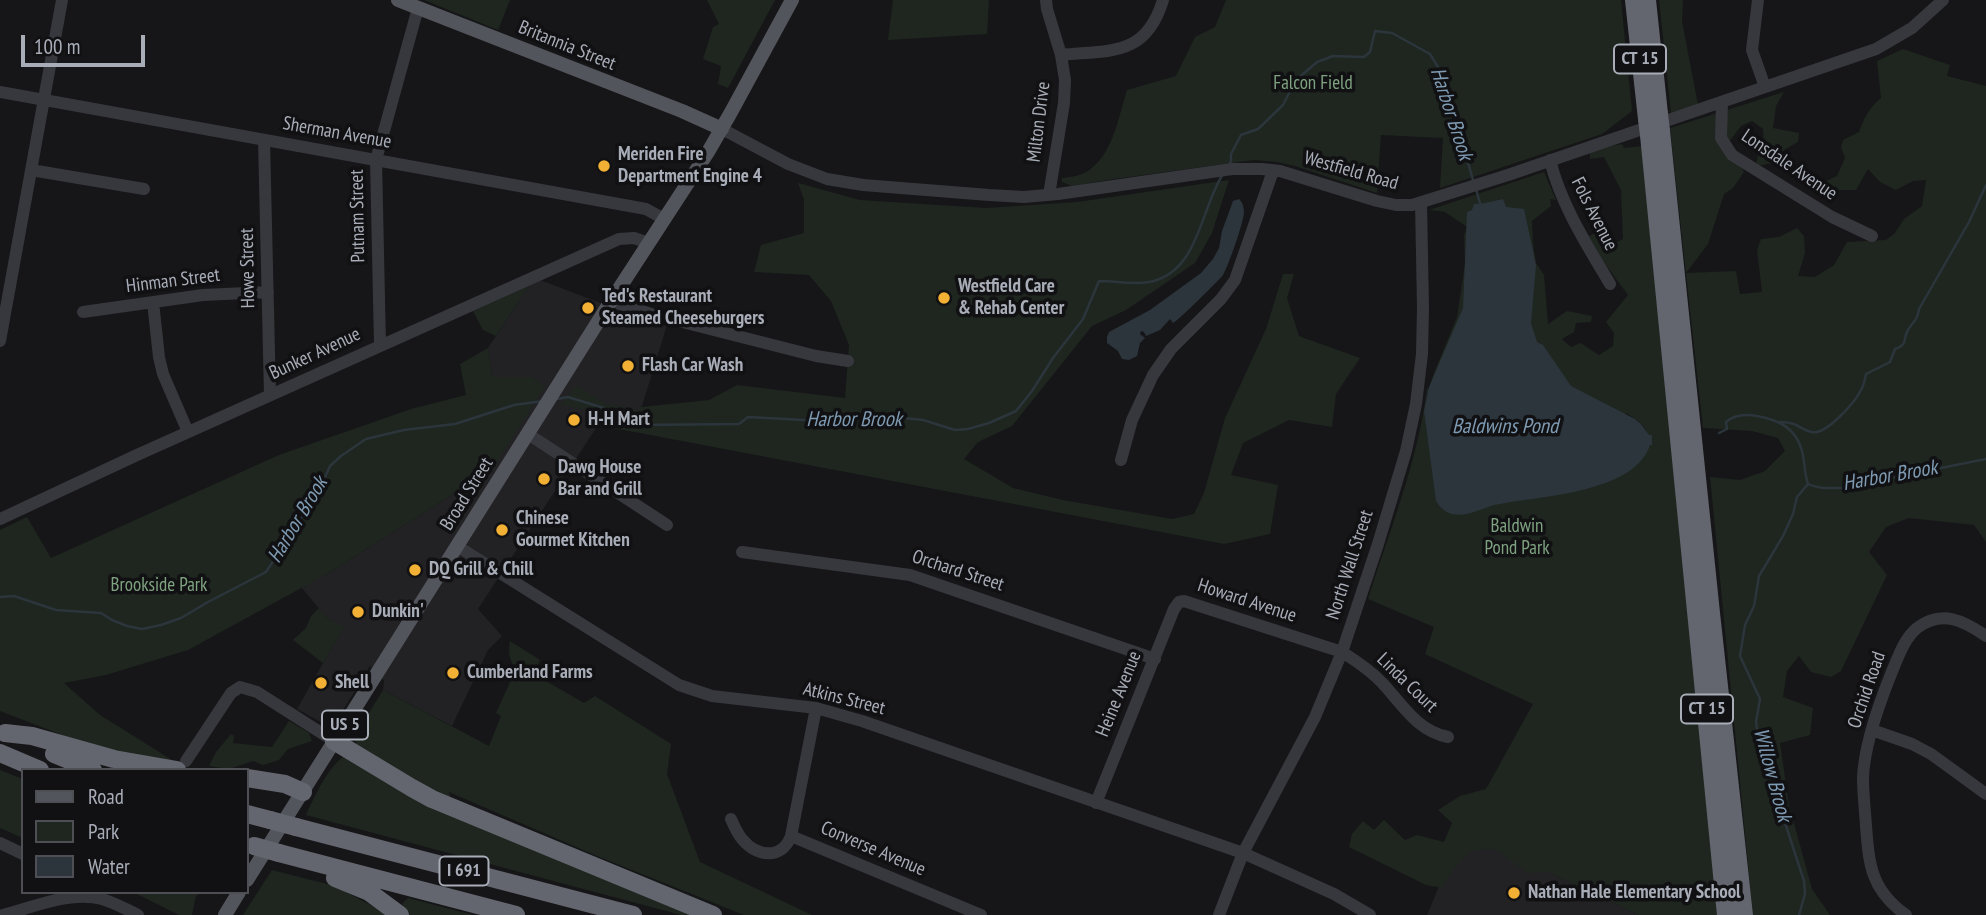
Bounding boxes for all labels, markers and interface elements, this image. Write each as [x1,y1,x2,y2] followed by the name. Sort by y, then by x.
[515,16,619,76] street label: Britannia Street
[24,21,149,65] scale bar
[34,33,80,60] text: 100 m
[1614,44,1666,74] road number: CT 15
[1424,65,1478,163] water label: Harbor Brook
[1273,73,1353,95] park label: Falcon Field
[1023,80,1055,164] street label: Milton Drive
[281,112,393,154] street label: Sherman Avenue
[1737,125,1841,205] street label: Lonsdale Avenue
[618,144,762,188] place label: Meriden Fire Department Engine 4
[1301,147,1401,195] street label: Westfield Road
[596,158,612,174] marker: Meriden Fire Department Engine 4
[346,169,370,263] street label: Putnam Street
[1566,174,1622,254] street label: Fols Avenue
[236,228,260,308] street label: Howe Street
[125,264,221,298] street label: Hinman Street
[958,276,1064,320] place label: Westfield Care & Rehab Center
[602,286,764,330] place label: Ted's Restaurant Steamed Cheeseburgers
[936,290,952,306] marker: Westfield Care & Rehab Center
[580,300,596,316] marker: Ted's Restaurant Steamed Cheeseburgers
[266,323,364,385] street label: Bunker Avenue
[642,355,743,377] place label: Flash Car Wash
[620,358,636,374] marker: Flash Car Wash
[806,407,902,433] water label: Harbor Brook
[588,409,650,431] place label: H-H Mart
[566,412,582,428] marker: H-H Mart
[1452,414,1558,440] water label: Baldwins Pond
[436,453,498,535] street label: Broad Street
[1841,455,1939,497] water label: Harbor Brook
[558,457,642,501] place label: Dawg House Bar and Grill
[536,471,552,487] marker: Dawg House Bar and Grill
[263,472,333,568] water label: Harbor Brook
[1322,507,1378,623] street label: North Wall Street
[516,508,630,552] place label: Chinese Gourmet Kitchen
[1484,516,1550,560] park label: Baldwin Pond Park
[494,522,510,538] marker: Chinese Gourmet Kitchen
[909,545,1007,597] street label: Orchard Street
[429,559,533,581] place label: DQ Grill & Chill
[407,562,423,578] marker: DQ Grill & Chill
[1195,574,1299,628] street label: Howard Avenue
[111,575,207,597] park label: Brookside Park
[372,601,424,623] place label: Dunkin'
[350,604,366,620] marker: Dunkin'
[1091,648,1147,740] street label: Heine Avenue
[1372,649,1442,717] street label: Linda Court
[1843,649,1891,731] street label: Orchid Road
[467,662,593,684] place label: Cumberland Farms
[445,665,461,681] marker: Cumberland Farms
[335,672,369,694] place label: Shell
[313,675,329,691] marker: Shell
[801,678,887,720] street label: Atkins Street
[1681,694,1733,724] road number: CT 15
[322,710,368,740] road number: US 5
[1747,725,1797,825] water label: Willow Brook
[21,768,248,894] legend
[88,783,124,810] text: Road
[817,817,929,881] street label: Converse Avenue
[88,818,119,845] text: Park
[88,853,130,880] text: Water
[440,856,489,886] road number: I 691
[1528,882,1741,904] place label: Nathan Hale Elementary School
[1506,885,1522,901] marker: Nathan Hale Elementary School

